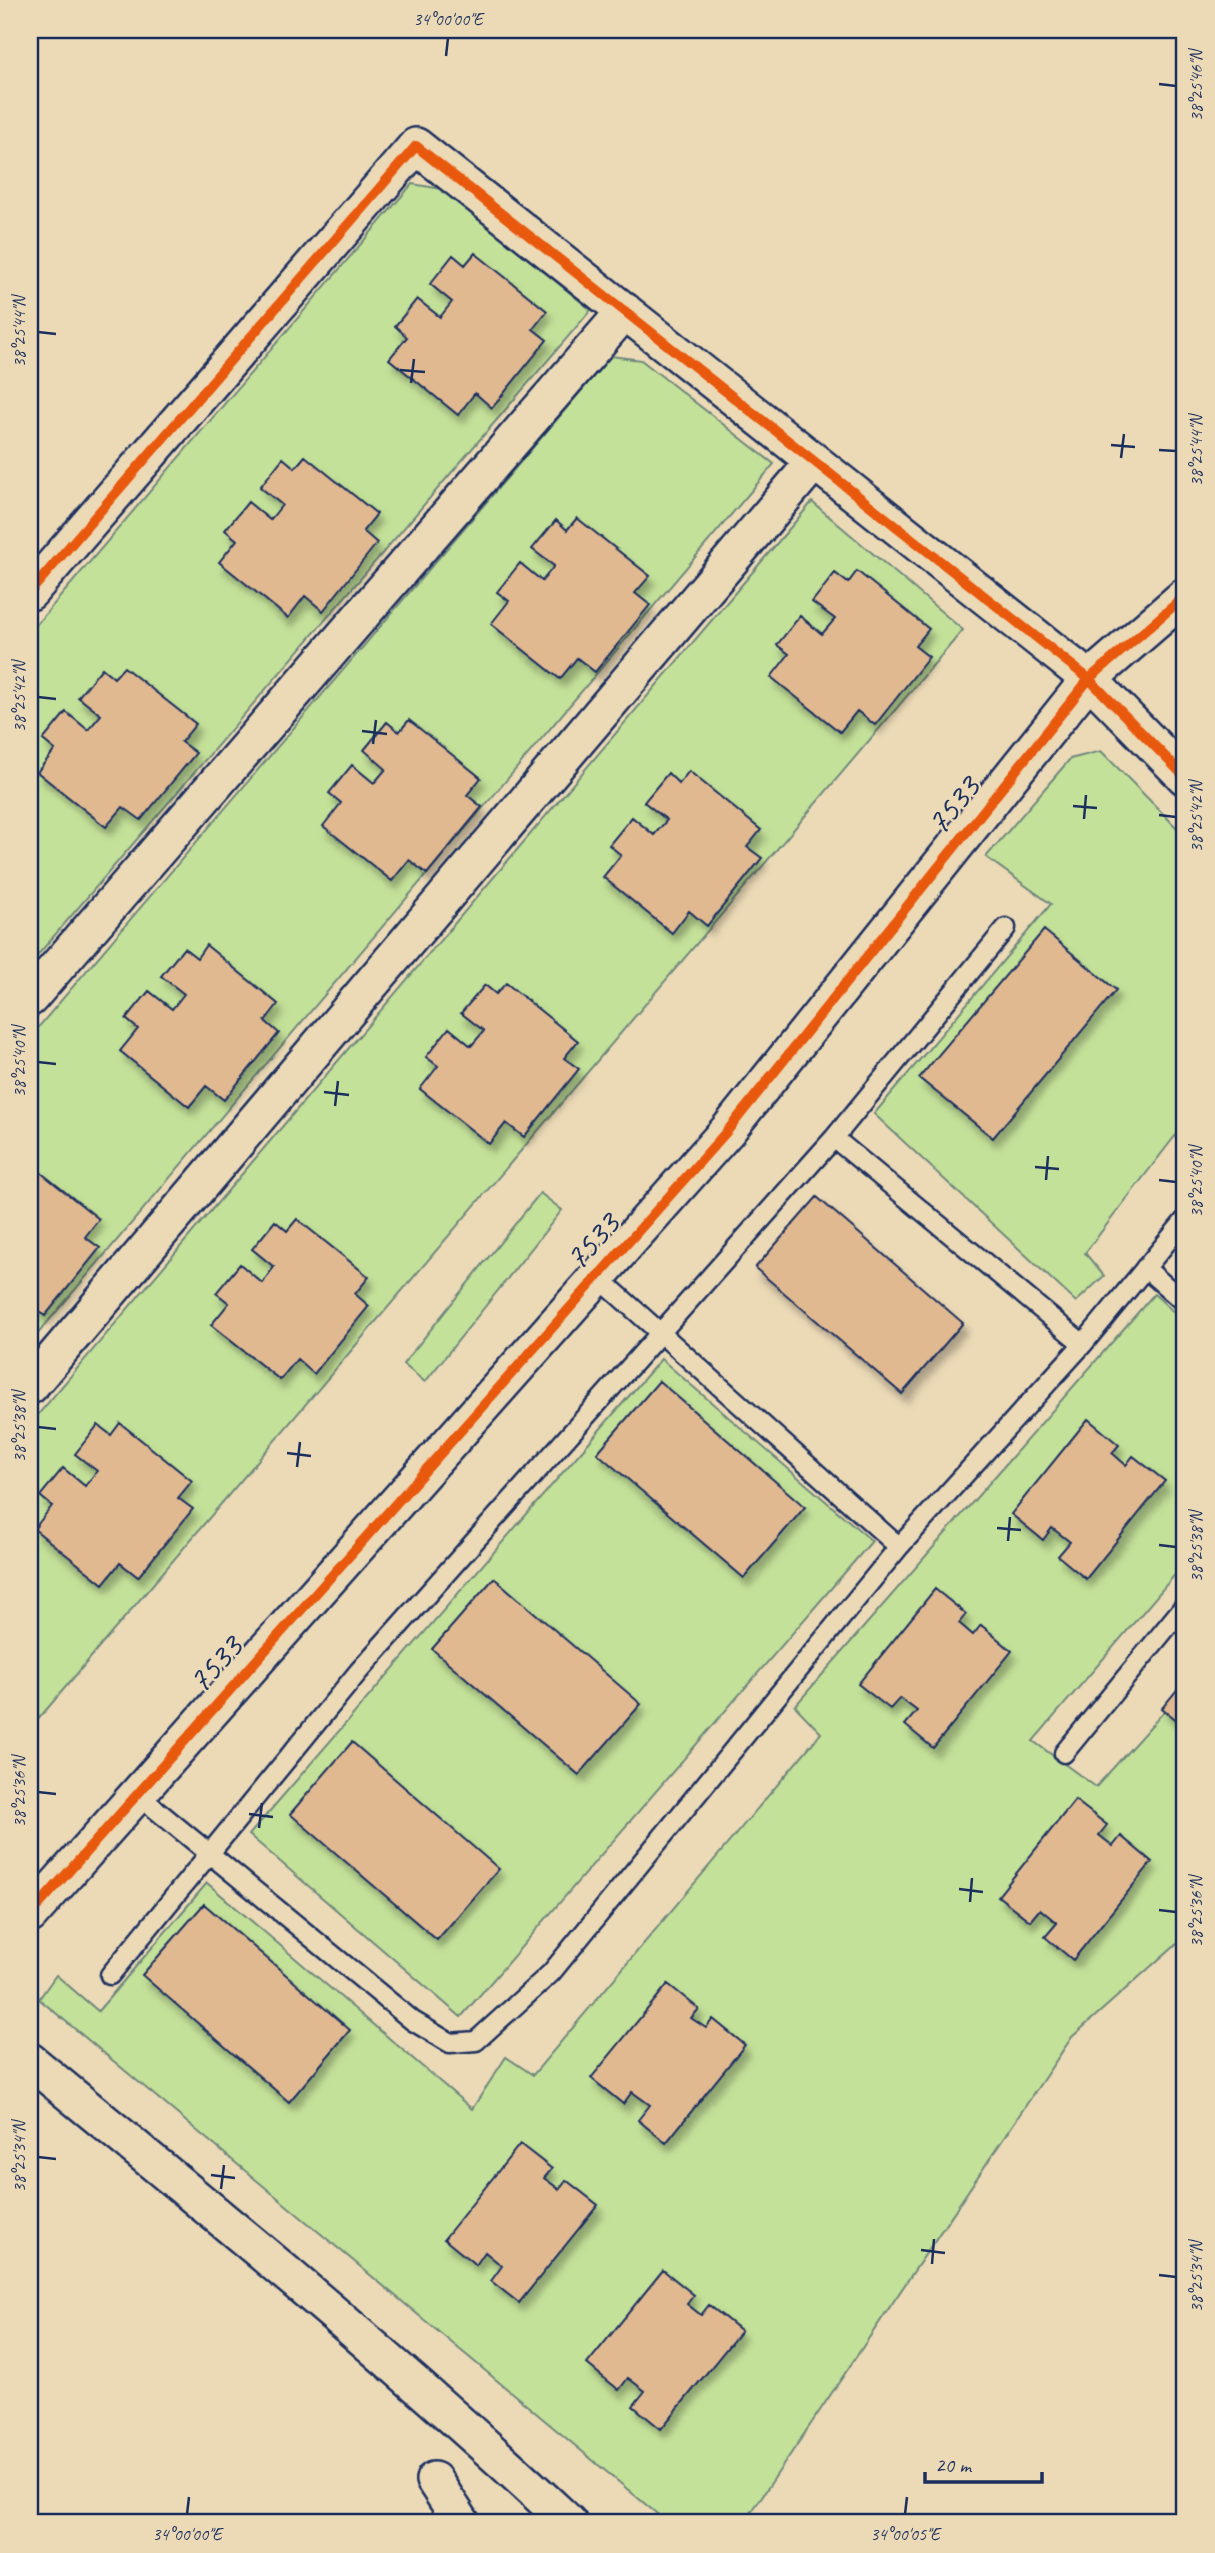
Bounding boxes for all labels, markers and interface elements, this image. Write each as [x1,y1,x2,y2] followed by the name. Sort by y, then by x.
[413,8,485,30] text: 34°00'00"E
[1185,47,1207,121] text: 38°25'46"N
[8,293,30,367] text: 38°25'44"N
[1185,412,1207,486] text: 38°25'44"N
[8,658,30,732] text: 38°25'42"N
[916,765,992,844] street label: 7533
[1185,778,1207,852] text: 38°25'42"N
[8,1023,30,1097] text: 38°25'40"N
[1185,1143,1207,1217] text: 38°25'40"N
[554,1201,631,1279] street label: 7533
[8,1388,30,1462] text: 38°25'38"N
[1185,1508,1207,1582] text: 38°25'38"N
[177,1624,254,1702] street label: 7533
[8,1753,30,1827] text: 38°25'36"N
[1185,1873,1207,1947] text: 38°25'36"N
[8,2118,30,2192] text: 38°25'34"N
[1185,2238,1207,2312] text: 38°25'34"N
[925,2441,1042,2485] scale bar
[935,2452,973,2478] text: 20 m
[152,2523,224,2545] text: 34°00'00"E
[870,2523,942,2545] text: 34°00'05"E

